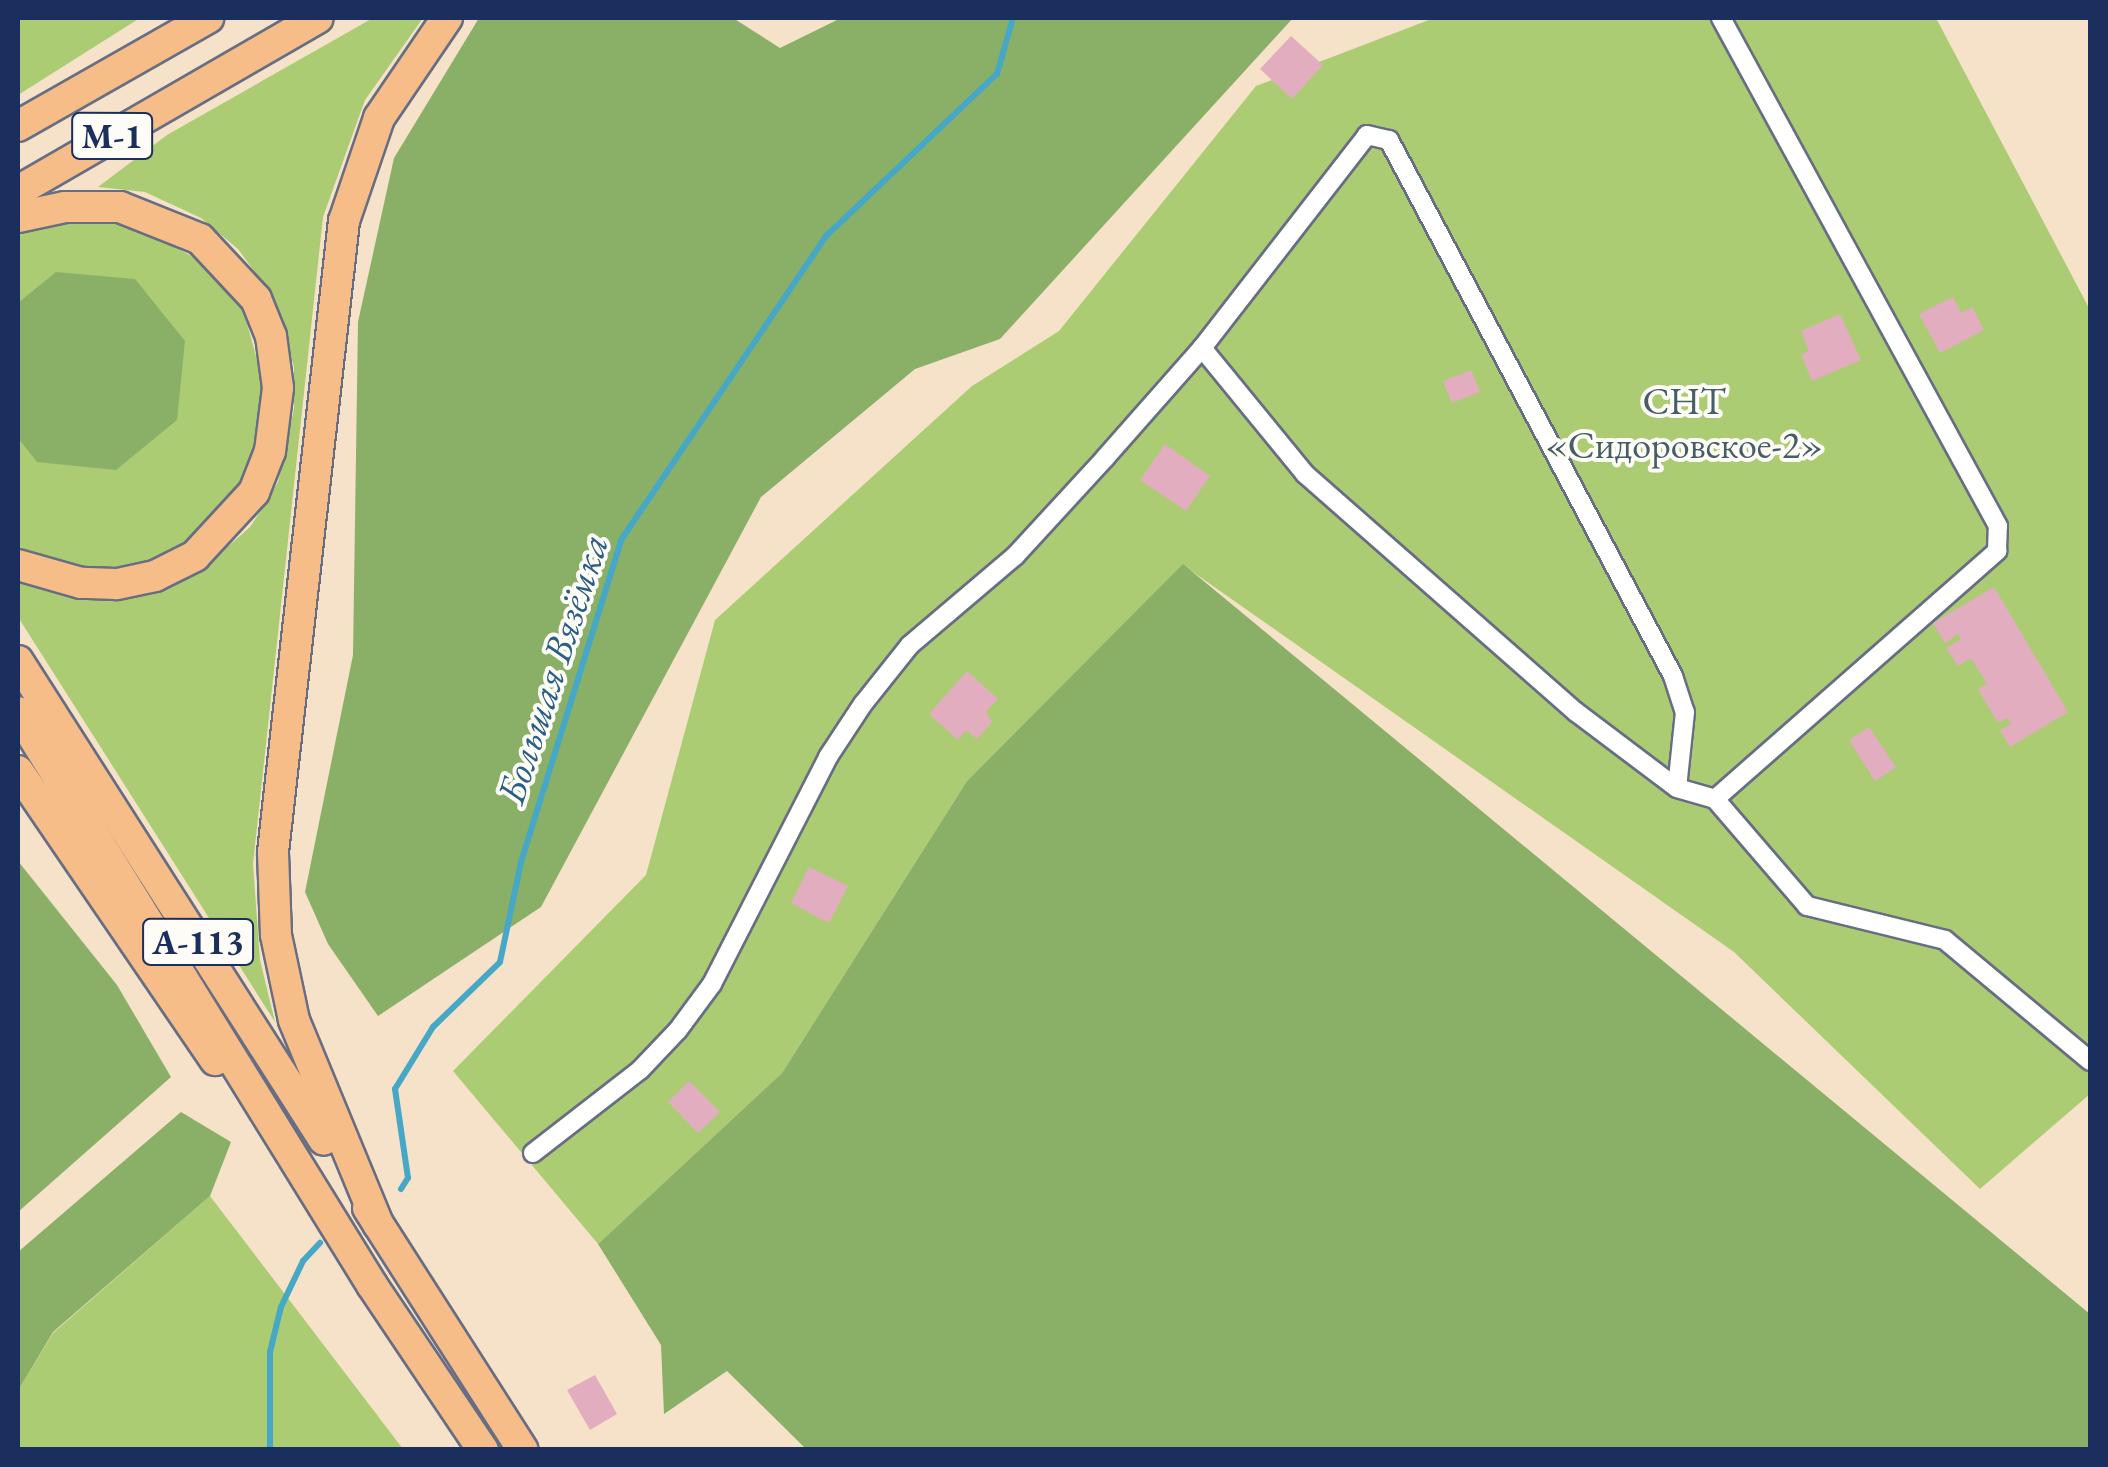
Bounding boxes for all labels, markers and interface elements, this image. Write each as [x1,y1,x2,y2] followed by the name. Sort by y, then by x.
[70,106,154,166] road number: М-1
[1545,378,1823,468] park label: СНТ «Сидоровское-2»
[486,528,618,810] water label: Большая Вязёмка
[140,912,256,972] road number: А-113

